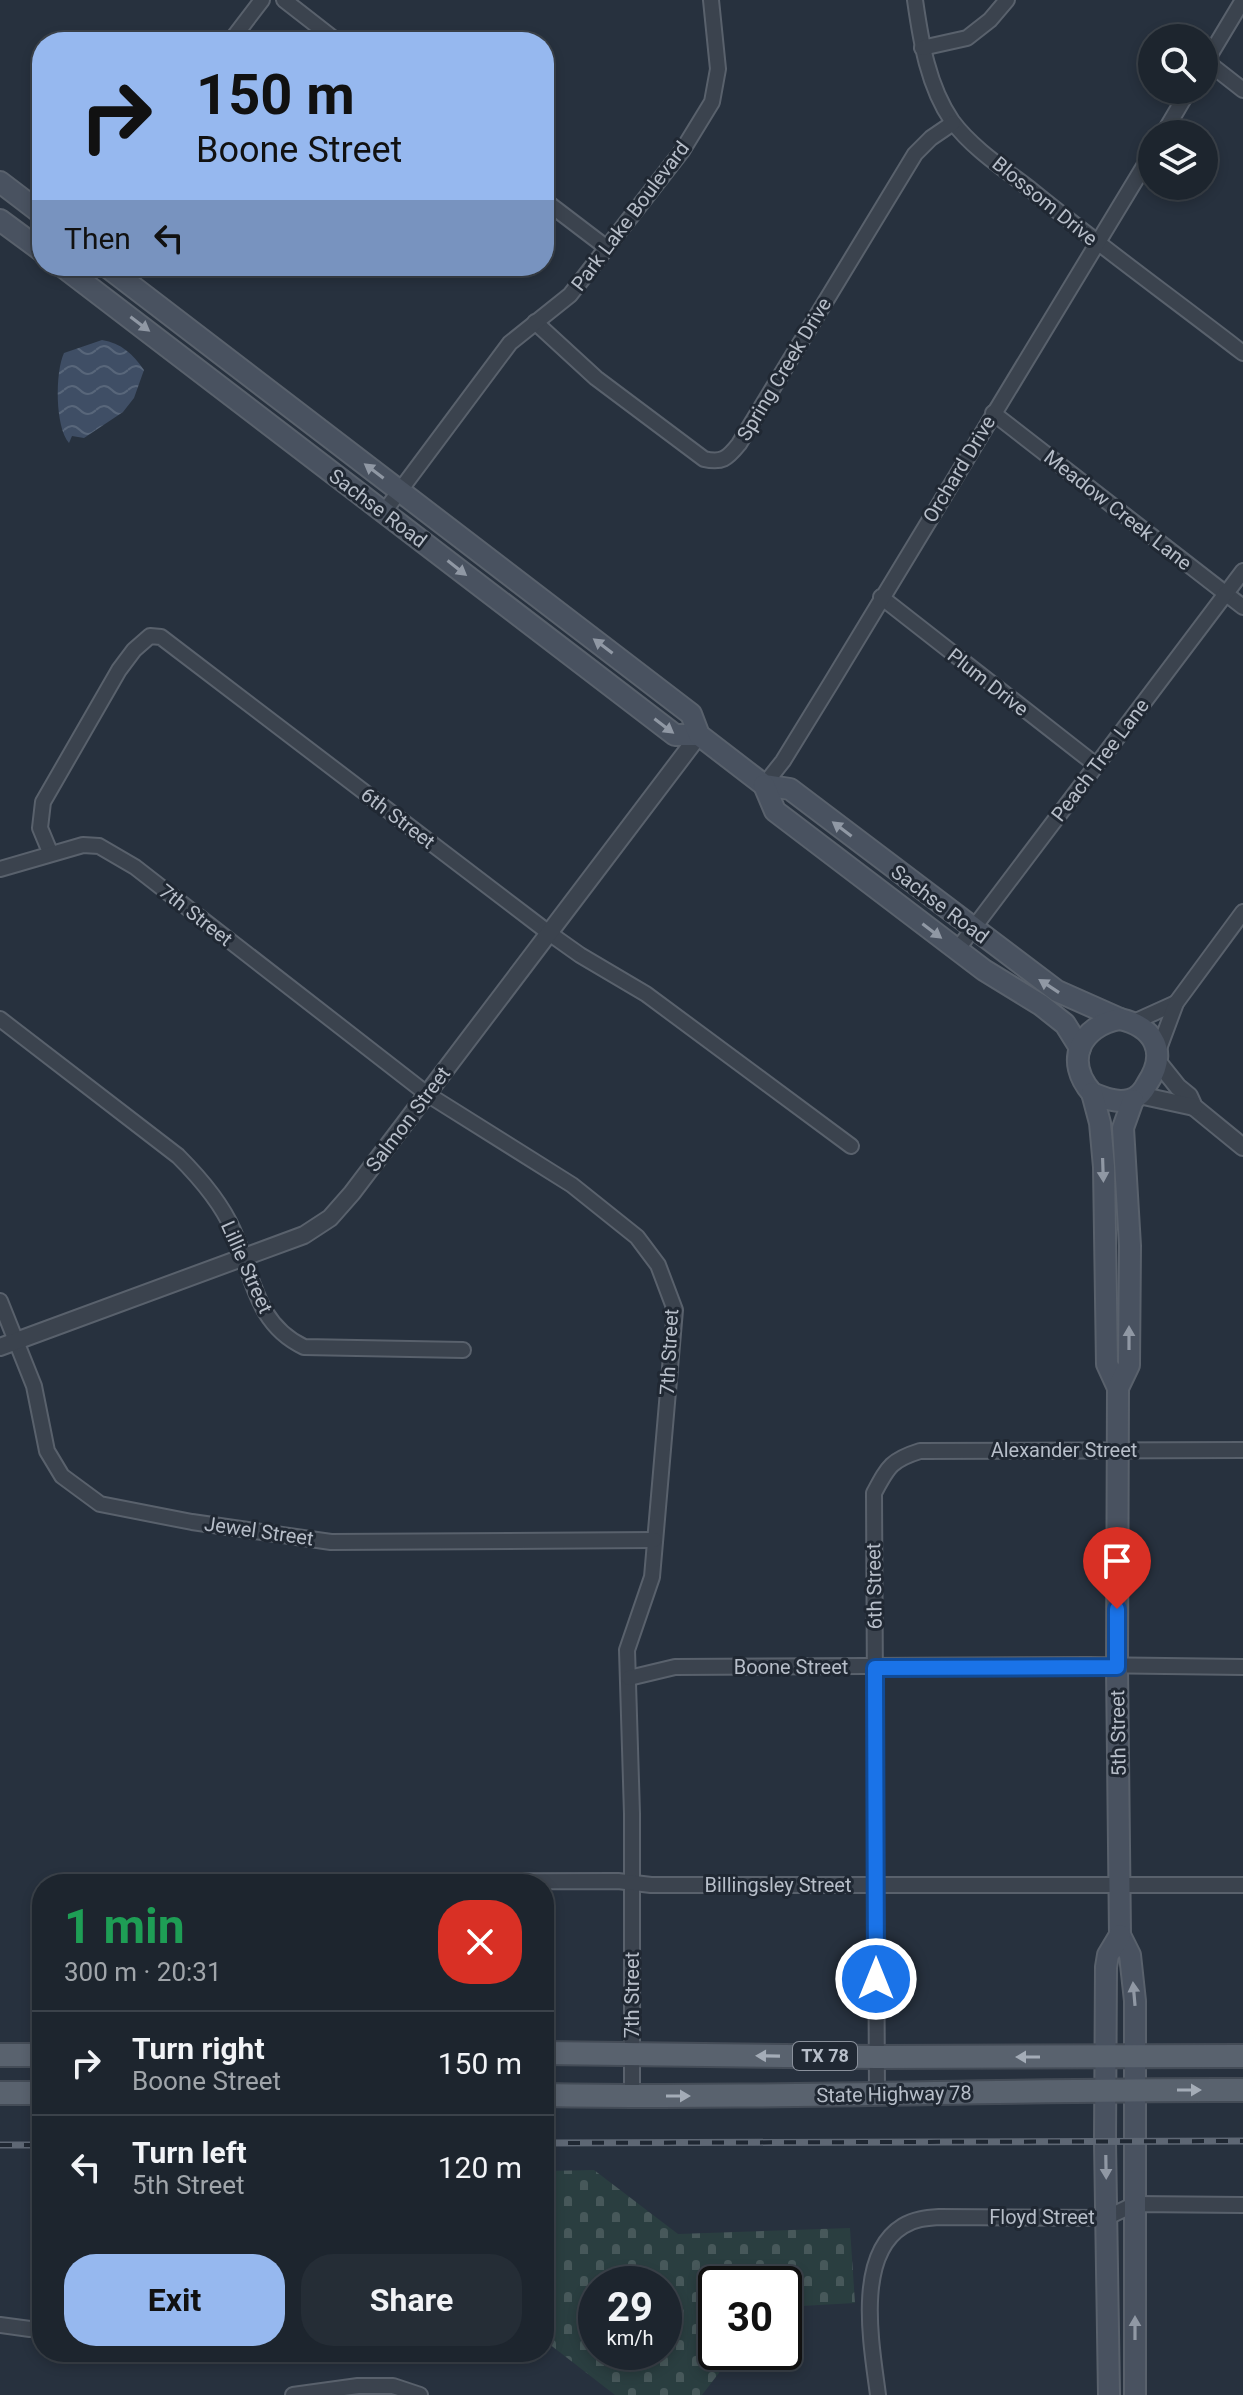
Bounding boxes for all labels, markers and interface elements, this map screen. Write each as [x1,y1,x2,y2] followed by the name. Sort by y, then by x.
[1138,24,1218,200] map controls
[1138,24,1218,104] button: search
[196,62,355,128] text: 150 m
[64,64,168,168] icon: right
[1138,120,1218,200] button: layers
[196,129,402,171] text: Boone Street
[566,137,694,295] street label: Park Lake Boulevard
[988,151,1102,251] street label: Blossom Drive
[147,216,191,260] icon: left
[64,221,131,256] text: Then
[732,293,836,445] street label: Spring Creek Drive
[129,316,151,332] one-way arrow
[918,411,1000,527] street label: Orchard Drive
[1039,445,1197,575] street label: Meadow Creek Lane
[364,463,384,479] one-way arrow
[324,464,432,552] street label: Sachse Road
[447,559,467,576] one-way arrow
[593,638,613,654] one-way arrow
[943,643,1033,721] street label: Plum Drive
[1046,694,1154,826] street label: Peach Tree Lane
[653,718,674,734] one-way arrow
[356,782,440,854] street label: 6th Street
[832,822,852,838] one-way arrow
[886,860,994,948] street label: Sachse Road
[155,879,237,951] street label: 7th Street
[922,923,942,939] one-way arrow
[1039,978,1060,993] one-way arrow
[361,1062,455,1176] street label: Salmon Street
[1097,1158,1110,1183] one-way arrow
[216,1217,278,1317] street label: Lillie Street
[655,1308,683,1396] street label: 7th Street
[1123,1325,1135,1350] one-way arrow
[991,1438,1137,1462] street label: Alexander Street
[203,1511,315,1551] street label: Jewel Street
[1083,1527,1151,1609] pin
[1095,1539,1139,1583] icon: arrive
[861,1543,887,1629] street label: 6th Street
[734,1655,848,1679] street label: Boone Street
[1105,1690,1131,1776] street label: 5th Street
[704,1873,852,1897] street label: Billingsley Street
[64,1898,185,1955] text: 1 min
[438,1900,522,1984] button: close
[834,1937,918,2021] position arrow
[620,1952,644,2038] street label: 7th Street
[64,1957,222,1987] text: 300 m · 20:31
[1128,1981,1141,2006] one-way arrow
[132,2031,265,2066] text: Turn right
[64,2041,108,2085] icon: right
[793,2042,857,2070] road number: TX 78
[438,2046,522,2081] text: 150 m
[755,2050,780,2062] one-way arrow
[1015,2051,1040,2063] one-way arrow
[132,2066,281,2096] text: Boone Street
[816,2081,972,2107] street label: State Highway 78
[1177,2084,1202,2096] one-way arrow
[666,2090,691,2102] one-way arrow
[132,2135,247,2170] text: Turn left
[64,2145,108,2189] icon: left
[438,2150,522,2185] text: 120 m
[1099,2155,1112,2180] one-way arrow
[132,2170,244,2200] text: 5th Street
[989,2205,1095,2229] street label: Floyd Street
[64,2254,285,2346] button: Exit
[301,2254,522,2346] button: Share
[698,2266,802,2370] speed limit sign: 30
[607,2284,653,2331] text: 29
[1129,2315,1141,2340] one-way arrow
[607,2326,653,2350] text: km/h

